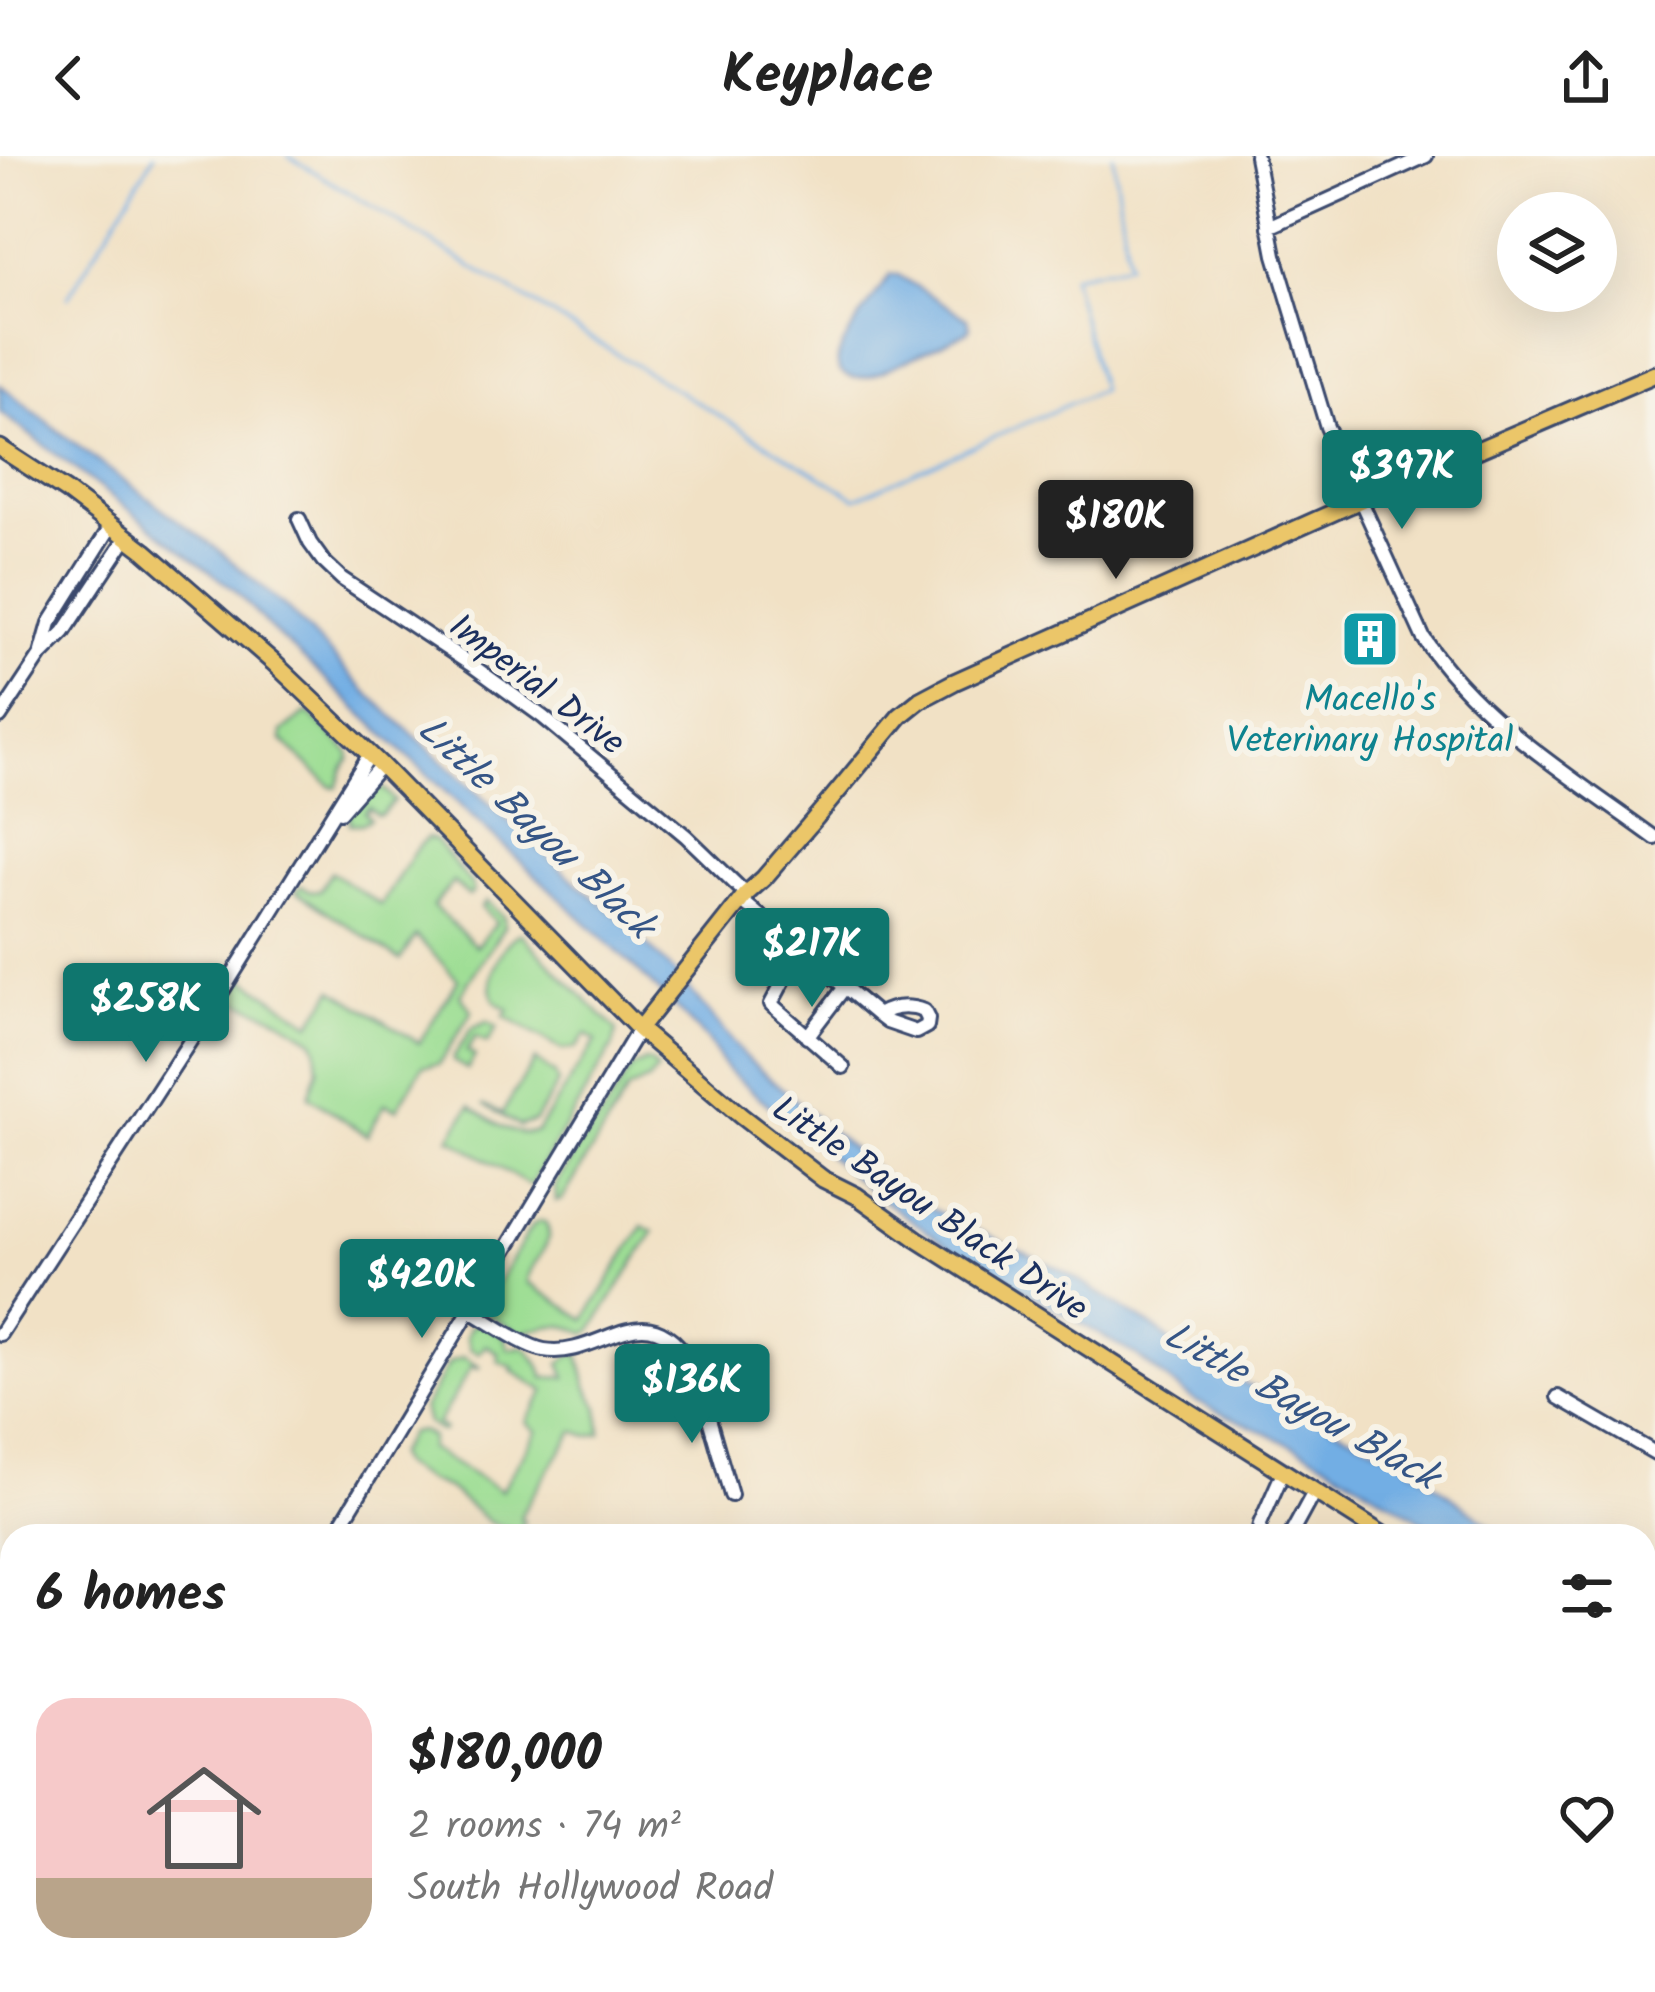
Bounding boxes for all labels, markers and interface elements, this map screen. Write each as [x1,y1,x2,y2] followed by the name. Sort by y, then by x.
[722,35,933,121] text: Keyplace
[36,45,102,111] icon: back
[1553,45,1619,111] icon: share
[1497,192,1617,312] map controls
[1497,192,1617,312] button: layers
[1318,430,1486,532] pin: $397K
[1349,438,1455,500] text: $397K
[1032,480,1200,582] pin: $180K
[1065,488,1167,550] text: $180K
[435,600,636,771] street label: Imperial Drive
[1339,608,1401,670] building icon: Macello's Veterinary Hospital
[1227,673,1513,771] place label: Macello's Veterinary Hospital
[401,702,671,960] water label: Little Bayou Black
[728,908,896,1010] pin: $217K
[762,916,862,978] text: $217K
[62,963,230,1065] pin: $258K
[90,971,202,1033] text: $258K
[759,1082,1099,1337] street label: Little Bayou Black Drive
[338,1239,506,1341] pin: $420K
[367,1247,477,1309] text: $420K
[1152,1306,1454,1511] water label: Little Bayou Black
[608,1344,776,1446] pin: $136K
[642,1352,742,1414] text: $136K
[36,1556,226,1637] text: 6 homes
[1554,1563,1620,1629] icon: filters
[408,1716,602,1797] text: $180,000
[132,1746,276,1890] icon: home
[1554,1785,1620,1851] icon: heart
[408,1797,681,1859] text: 2 rooms · 74 m²
[408,1859,773,1921] text: South Hollywood Road

